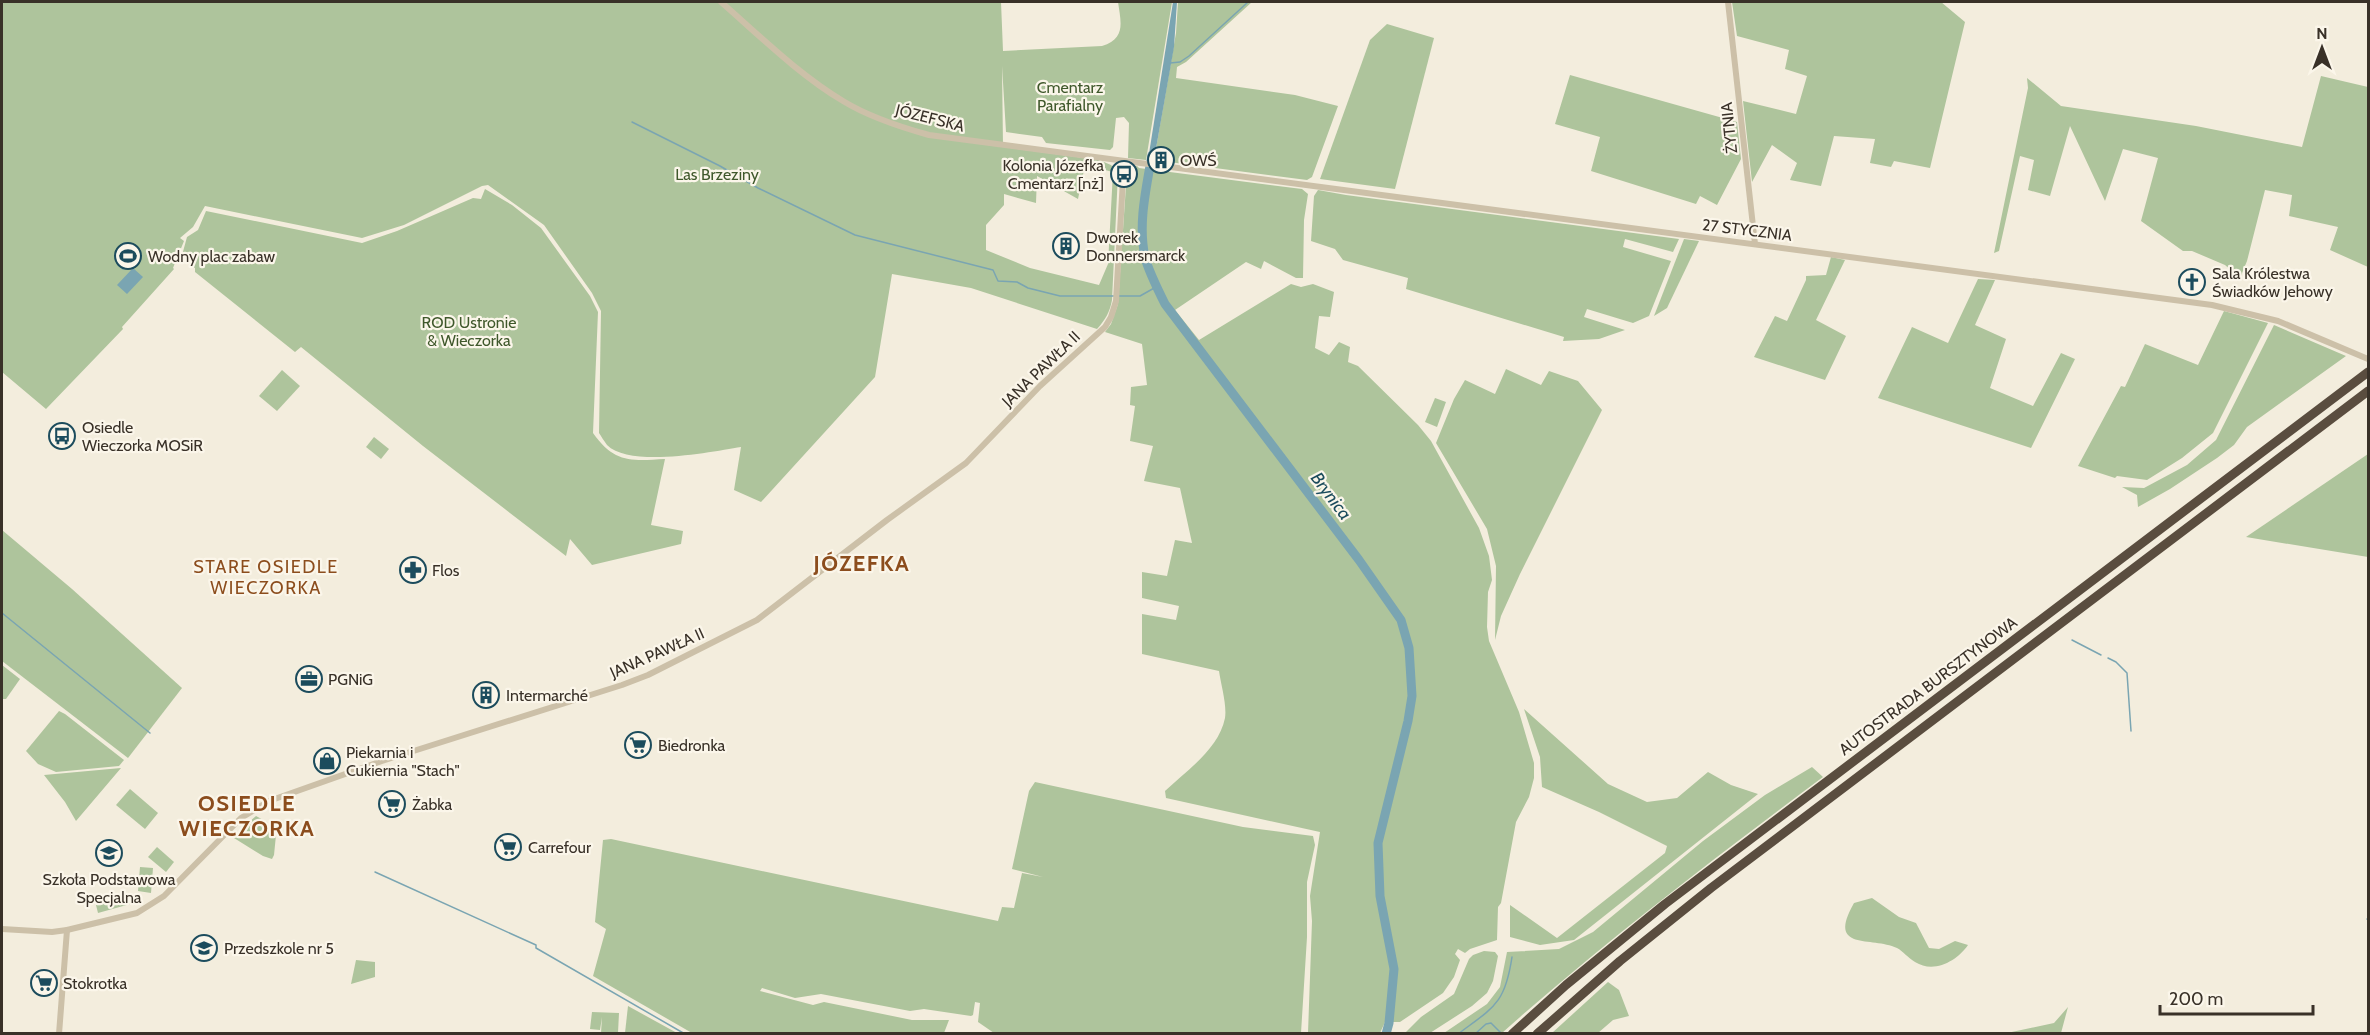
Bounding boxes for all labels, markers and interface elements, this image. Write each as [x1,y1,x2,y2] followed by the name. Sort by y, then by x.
[2292,18,2352,78] north arrow
[2316,24,2328,43] text: N
[1037,78,1104,115] park label: Cmentarz Parafialny
[893,100,967,136] street label: JÓZEFSKA
[1717,101,1741,155] street label: ŻYTNIA
[1146,145,1176,175] building icon: OWŚ
[1180,151,1217,170] place label: OWŚ
[1002,156,1104,193] place label: Kolonia Józefka Cmentarz [nż]
[1109,159,1139,189] bus stop icon: Kolonia Józefka Cmentarz [nż]
[675,165,759,184] park label: Las Brzeziny
[1701,215,1793,245] street label: 27 STYCZNIA
[1086,228,1186,265] place label: Dworek Donnersmarck
[1051,231,1081,261] building icon: Dworek Donnersmarck
[113,241,143,271] sports icon: Wodny plac zabaw
[148,247,275,266] place label: Wodny plac zabaw
[2212,264,2333,301] place label: Sala Królestwa Świadków Jehowy
[2177,267,2207,297] church icon: Sala Królestwa Świadków Jehowy
[422,313,516,350] park label: ROD Ustronie & Wieczorka
[997,327,1084,412] street label: JANA PAWŁA II
[82,418,203,455] place label: Osiedle Wieczorka MOSiR
[47,421,77,451] bus stop icon: Osiedle Wieczorka MOSiR
[1306,468,1356,524] water label: Brynica
[813,550,910,577] district label: JÓZEFKA
[398,555,428,585] pharmacy icon: Flos
[193,556,339,599] district label: STARE OSIEDLE WIECZORKA
[432,561,460,580] place label: Flos
[1835,613,2021,759] street label: AUTOSTRADA BURSZTYNOWA
[606,624,707,683] street label: JANA PAWŁA II
[294,664,324,694] office icon: PGNiG
[328,670,373,689] place label: PGNiG
[471,680,501,710] building icon: Intermarché
[506,686,588,705] place label: Intermarché
[623,730,653,760] supermarket icon: Biedronka
[658,736,726,755] place label: Biedronka
[346,743,460,780] place label: Piekarnia i Cukiernia "Stach"
[312,746,342,776] shop icon: Piekarnia i Cukiernia "Stach"
[377,789,407,819] supermarket icon: Żabka
[179,790,315,842] district label: OSIEDLE WIECZORKA
[412,795,452,814] place label: Żabka
[493,832,523,862] supermarket icon: Carrefour
[94,838,124,868] school or university icon: Szkoła Podstawowa Specjalna
[528,838,592,857] place label: Carrefour
[43,870,176,907] place label: Szkoła Podstawowa Specjalna
[189,933,219,963] school or university icon: Przedszkole nr 5
[224,939,334,958] place label: Przedszkole nr 5
[29,968,59,998] supermarket icon: Stokrotka
[63,974,127,993] place label: Stokrotka
[2160,978,2313,1016] scale bar
[2169,988,2223,1010] text: 200 m

